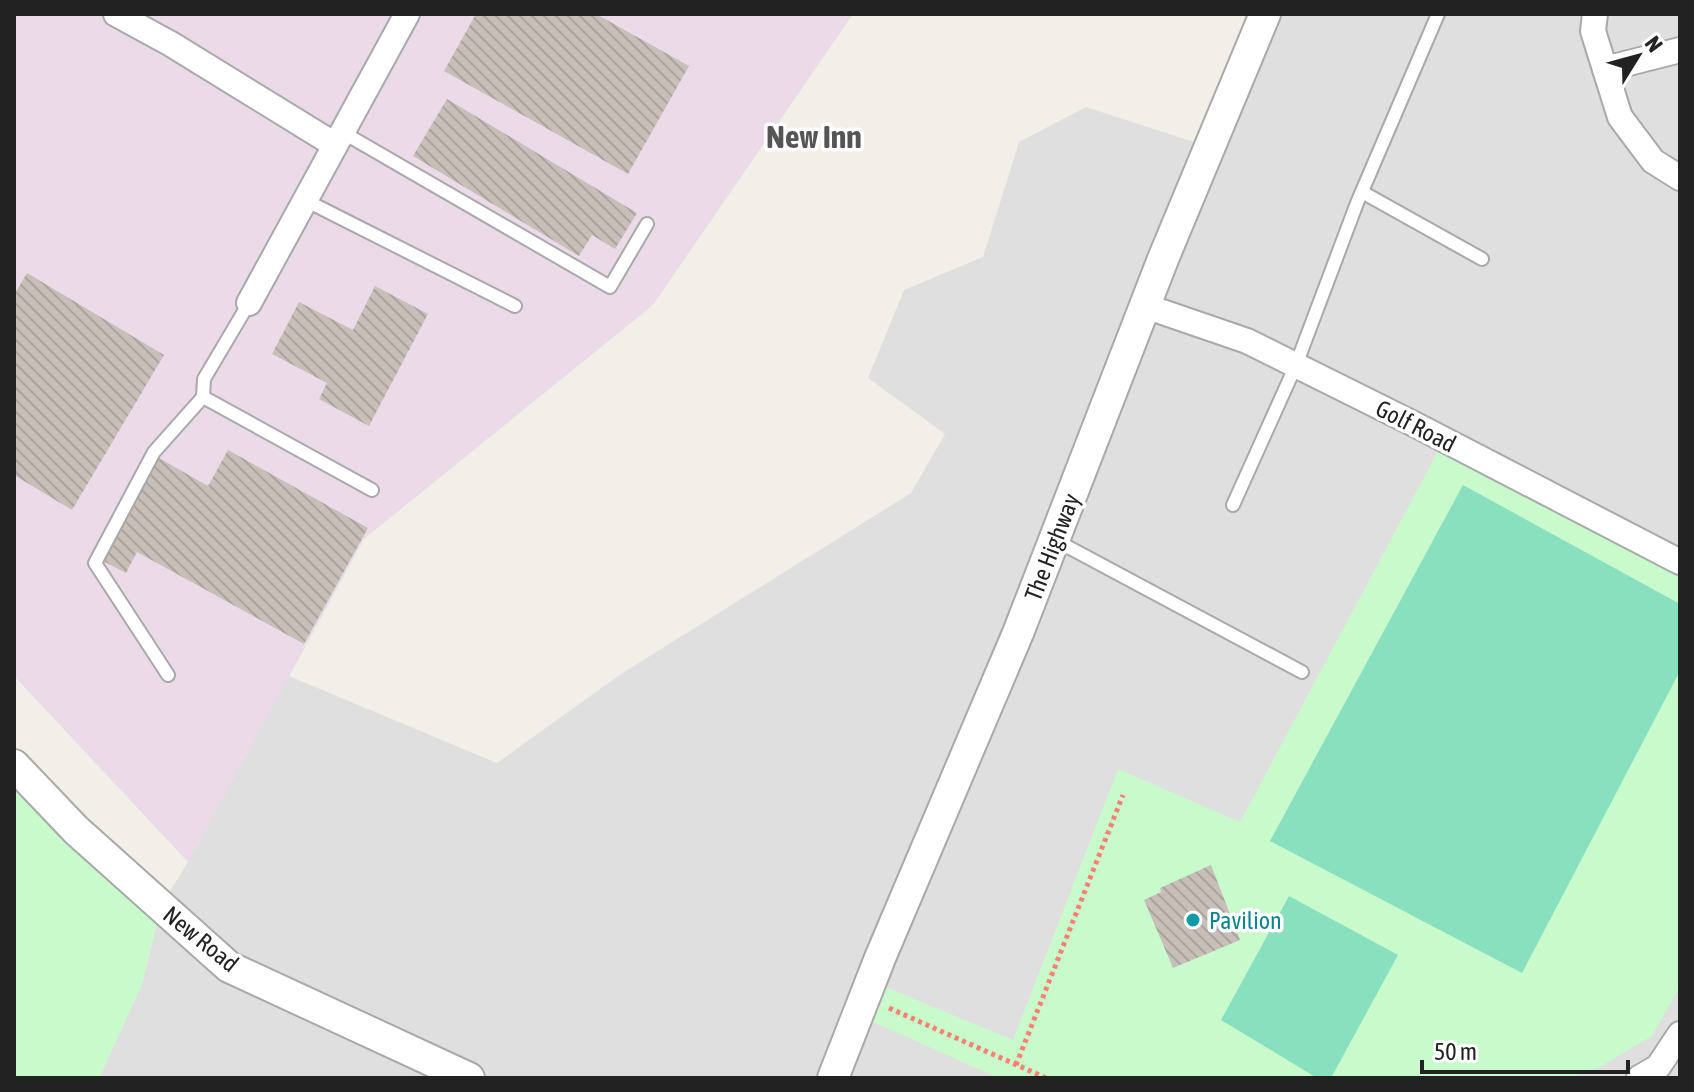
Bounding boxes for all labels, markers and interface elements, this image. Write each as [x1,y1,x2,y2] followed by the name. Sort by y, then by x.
[1598,16,1678,96] north arrow
[1640,31,1668,57] text: N
[766,118,862,155] district label: New Inn
[1372,394,1460,458] street label: Golf Road
[1019,490,1085,604] street label: The Highway
[158,901,244,977] street label: New Road
[1209,907,1282,934] place label: Pavilion
[1184,911,1202,929] marker: Pavilion
[1422,1024,1628,1074] scale bar
[1434,1038,1477,1065] text: 50 m

